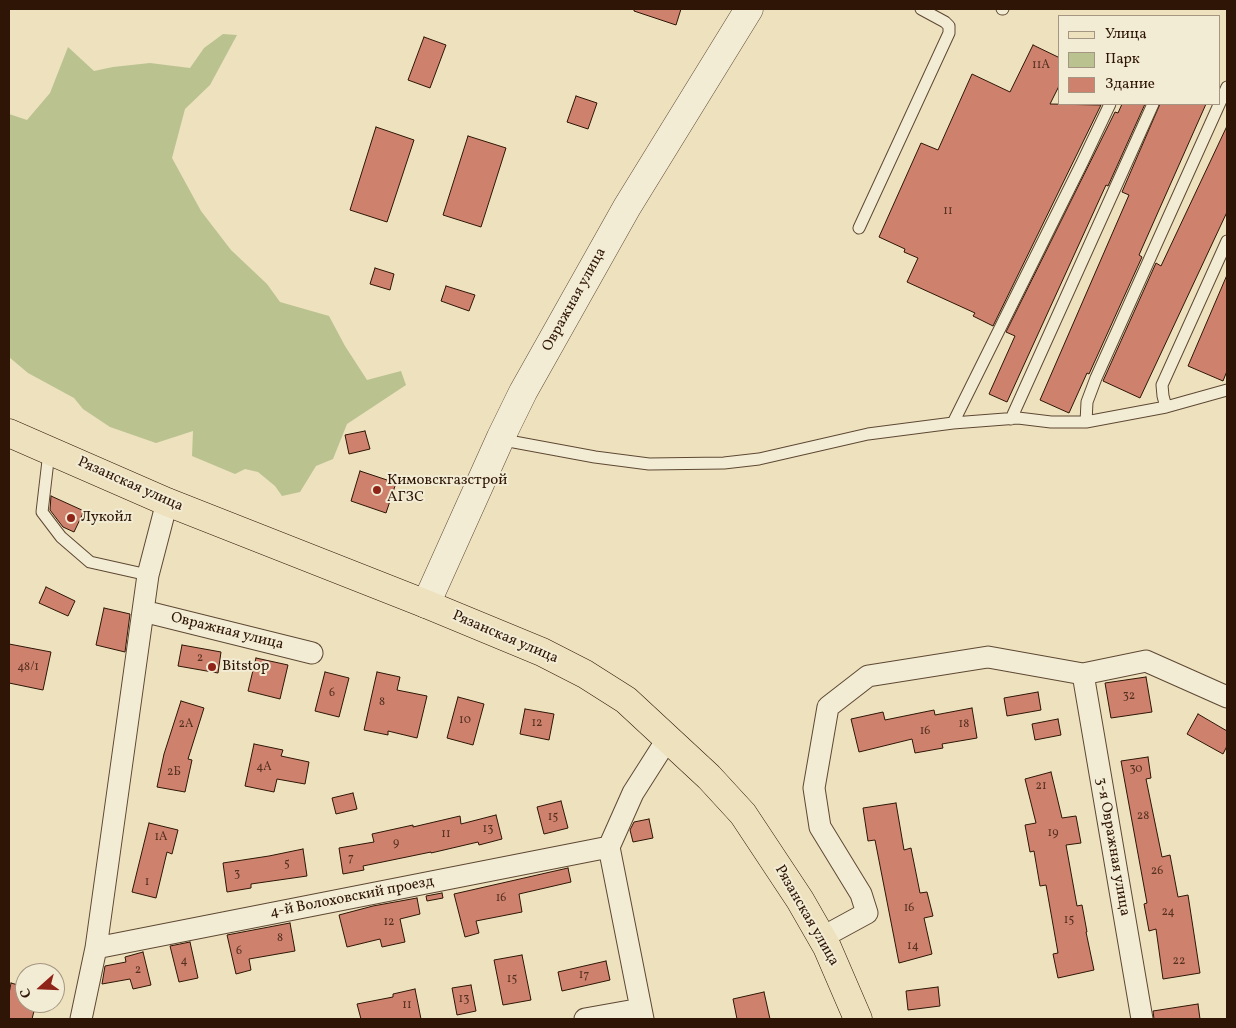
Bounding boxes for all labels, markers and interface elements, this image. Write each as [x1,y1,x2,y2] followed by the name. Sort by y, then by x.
[1058,15,1221,105] legend
[1105,24,1147,45] text: Улица
[1105,49,1140,70] text: Парк
[1032,59,1050,73] house number: 11А
[1105,74,1155,95] text: Здание
[943,205,953,219] house number: 11
[539,245,611,355] street label: Овражная улица
[74,454,186,516] street label: Рязанская улица
[387,472,507,507] place label: Кимовскгазстрой АГЗС
[371,484,383,496] marker: Кимовскгазстрой АГЗС
[81,509,132,527] place label: Лукойл
[65,512,77,524] marker: Лукойл
[449,608,561,668] street label: Рязанская улица
[169,609,285,655] street label: Овражная улица
[197,652,203,666] house number: 2
[222,658,269,676] place label: Bitstop
[17,661,39,675] house number: 48/1
[206,661,218,673] marker: Bitstop
[329,687,335,701] house number: 6
[1123,690,1135,704] house number: 32
[379,696,385,710] house number: 8
[459,714,471,728] house number: 10
[531,717,543,731] house number: 12
[179,718,193,732] house number: 2А
[959,718,969,732] house number: 18
[920,725,930,739] house number: 16
[256,761,272,775] house number: 4А
[1129,763,1143,777] house number: 30
[167,766,181,780] house number: 2Б
[1091,776,1133,918] street label: 3-я Овражная улица
[1035,780,1047,794] house number: 21
[1137,810,1149,824] house number: 28
[548,811,558,825] house number: 15
[483,823,493,837] house number: 13
[1048,827,1058,841] house number: 19
[441,828,451,842] house number: 11
[154,831,168,845] house number: 1А
[393,837,399,851] house number: 9
[348,852,354,866] house number: 7
[284,858,290,872] house number: 5
[770,862,842,970] street label: Рязанская улица
[1151,865,1163,879] house number: 26
[234,868,240,882] house number: 3
[269,873,435,923] street label: 4-й Волоховский проезд
[145,876,149,890] house number: 1
[496,892,506,906] house number: 16
[904,902,914,916] house number: 16
[1161,906,1175,920] house number: 24
[1064,914,1074,928] house number: 15
[383,916,395,930] house number: 12
[277,932,283,946] house number: 8
[907,940,919,954] house number: 14
[236,945,242,959] house number: 6
[180,955,188,969] house number: 4
[1173,955,1185,969] house number: 22
[15,963,65,1013] north arrow
[135,964,141,978] house number: 2
[579,969,589,983] house number: 17
[507,973,517,987] house number: 15
[16,985,37,1000] text: С
[459,993,469,1007] house number: 13
[402,999,412,1013] house number: 11

